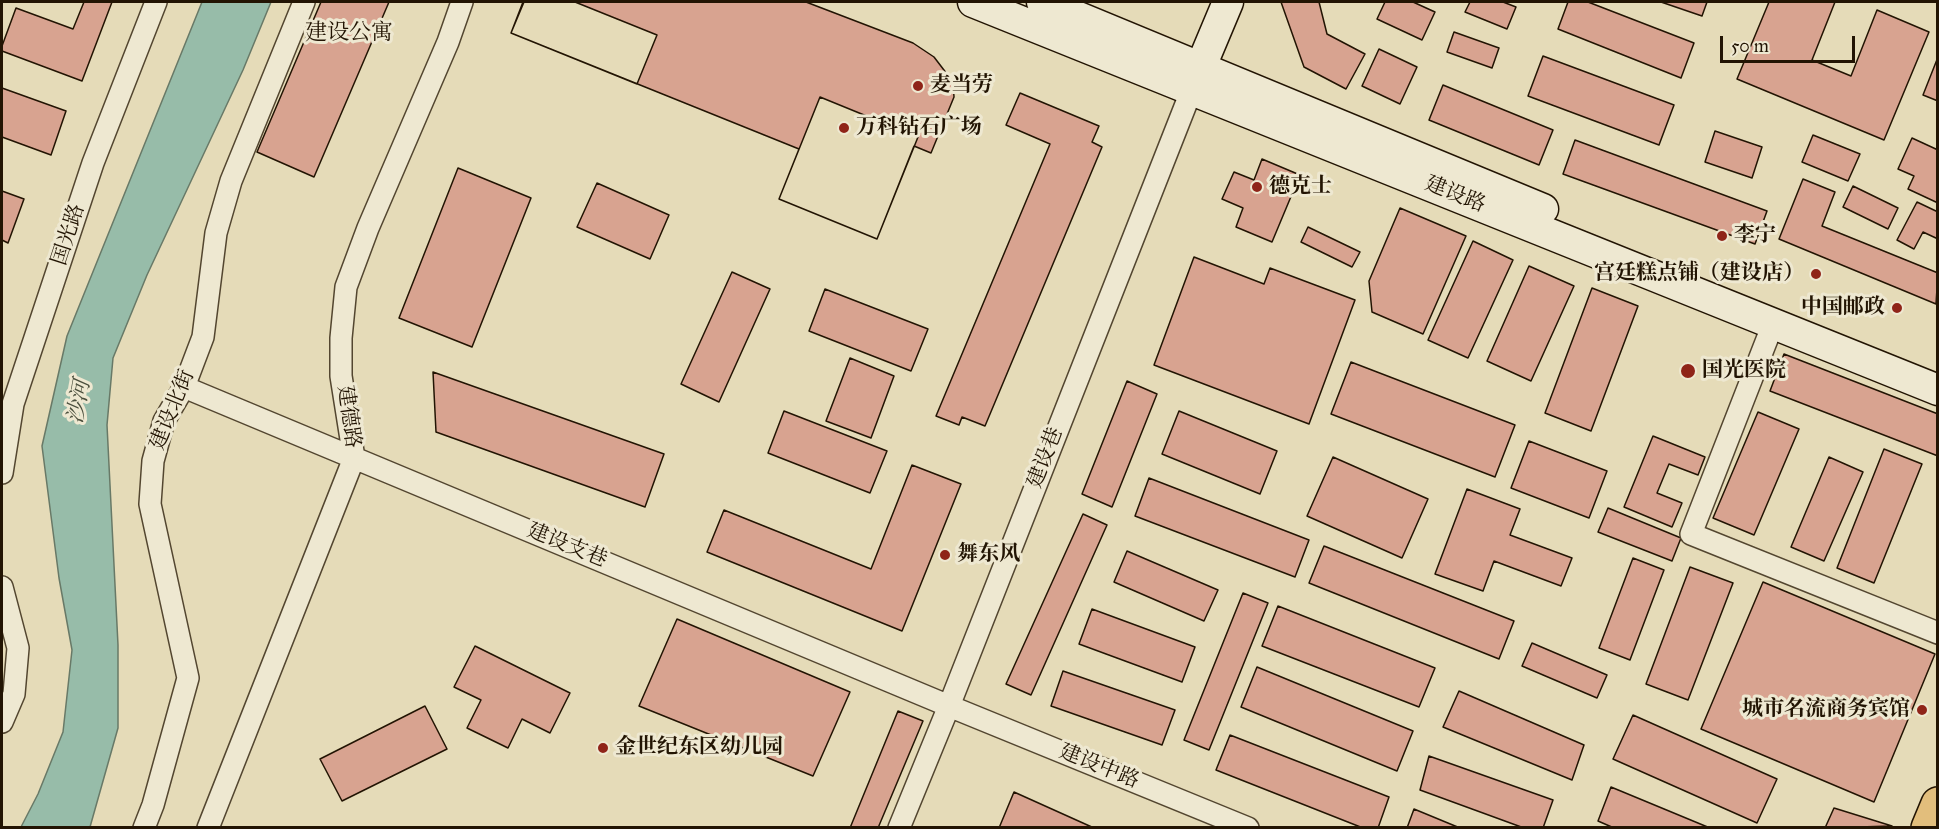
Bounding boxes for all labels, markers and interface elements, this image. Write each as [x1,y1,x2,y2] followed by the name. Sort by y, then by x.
[305,21,393,47] district label: 建设公寓
[1723,24,1858,62] scale bar
[1731,35,1769,57] text: 50 m
[930,73,993,99] place label: 麦当劳
[911,79,925,93] marker: 麦当劳
[856,115,982,141] place label: 万科钻石广场
[837,121,851,135] marker: 万科钻石广场
[1421,172,1489,218] street label: 建设路
[1269,174,1332,200] place label: 德克士
[1250,180,1264,194] marker: 德克士
[47,201,91,269] street label: 国光路
[1734,223,1776,249] place label: 李宁
[1715,229,1729,243] marker: 李宁
[1594,261,1804,287] place label: 宫廷糕点铺（建设店）
[1809,267,1823,281] marker: 宫廷糕点铺（建设店）
[1801,295,1885,321] place label: 中国邮政
[1890,301,1904,315] marker: 中国邮政
[1702,358,1786,384] place label: 国光医院
[1679,362,1697,380] marker: 国光医院
[146,366,200,454] street label: 建设北街
[63,378,97,426] water label: 沙河
[331,384,365,450] street label: 建德路
[1023,424,1069,492] street label: 建设巷
[523,519,611,573] street label: 建设支巷
[957,542,1020,568] place label: 舞东风
[938,548,952,562] marker: 舞东风
[1742,697,1910,723] place label: 城市名流商务宾馆
[1915,703,1929,717] marker: 城市名流商务宾馆
[615,735,783,761] place label: 金世纪东区幼儿园
[1055,740,1143,794] street label: 建设中路
[596,741,610,755] marker: 金世纪东区幼儿园

